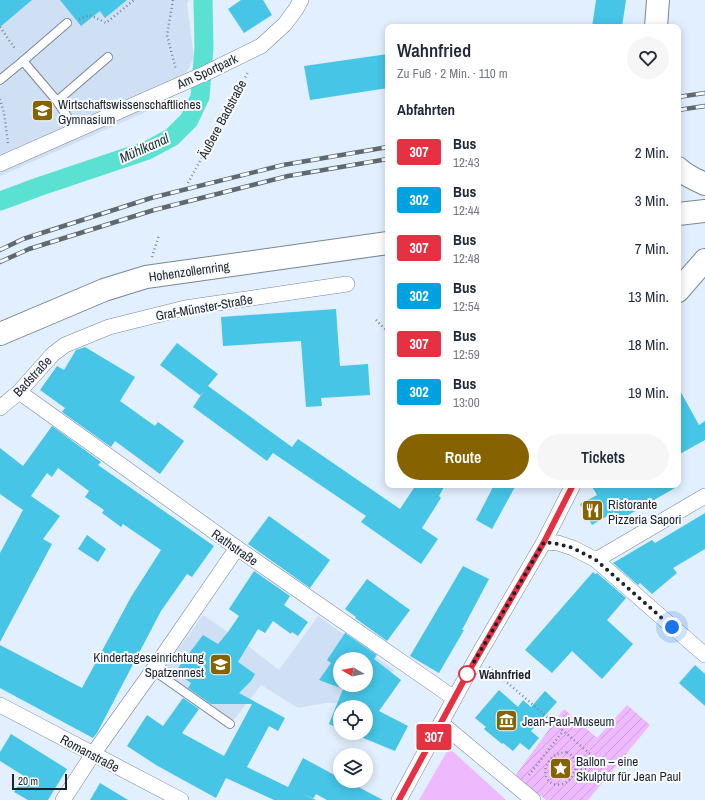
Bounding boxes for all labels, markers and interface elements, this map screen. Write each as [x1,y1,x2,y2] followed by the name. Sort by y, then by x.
[397,37,471,63] text: Wahnfried
[627,37,669,79] button: heart
[173,50,241,93] street label: Am Sportpark
[397,65,508,82] text: Zu Fuß · 2 Min. · 110 m
[194,77,250,163] street label: Äußere Badstraße
[58,96,201,128] place label: Wirtschaftswissenschaftliches Gymnasium
[29,98,55,124] school or university icon: Wirtschaftswissenschaftliches Gymnasium
[397,99,455,120] text: Abfahrten
[116,129,172,167] water label: Mühlkanal
[453,133,476,154] text: Bus
[635,142,669,163] text: 2 Min.
[409,143,429,161] text: 307
[453,154,480,171] text: 12:43
[453,181,476,202] text: Bus
[635,190,669,211] text: 3 Min.
[409,191,429,209] text: 302
[453,202,480,219] text: 12:44
[453,229,476,250] text: Bus
[635,238,669,259] text: 7 Min.
[409,239,429,257] text: 307
[453,250,480,267] text: 12:48
[148,257,231,286] street label: Hohenzollernring
[453,277,476,298] text: Bus
[628,286,669,307] text: 13 Min.
[409,287,429,305] text: 302
[154,291,254,324] street label: Graf-Münster-Straße
[453,298,480,315] text: 12:54
[453,325,476,346] text: Bus
[628,334,669,355] text: 18 Min.
[409,335,429,353] text: 307
[453,346,480,363] text: 12:59
[9,353,55,400] street label: Badstraße
[453,373,476,394] text: Bus
[628,382,669,403] text: 19 Min.
[409,383,429,401] text: 302
[453,394,480,411] text: 13:00
[397,434,529,480] button: Route
[537,434,669,480] button: Tickets
[608,496,682,528] place label: Ristorante Pizzeria Sapori
[579,498,605,524] restaurant icon: Ristorante Pizzeria Sapori
[208,525,261,570] street label: Rathstraße
[662,617,682,637] your location
[93,649,204,681] place label: Kindertageseinrichtung Spatzennest
[207,651,233,677] school or university icon: Kindertageseinrichtung Spatzennest
[333,652,373,692] north arrow
[333,652,373,788] map controls
[458,665,476,683] marker: Wahnfried
[479,666,531,683] place label: Wahnfried
[333,700,373,740] button: locate
[493,708,519,734] museum icon: Jean-Paul-Museum
[522,713,615,730] place label: Jean-Paul-Museum
[411,724,457,750] line badge: 307
[424,728,444,746] text: 307
[57,731,122,776] street label: Romanstraße
[333,748,373,788] button: layers
[576,753,681,785] place label: Ballon – eine Skulptur für Jean Paul
[548,755,574,781] place icon: Ballon – eine Skulptur für Jean Paul
[12,772,67,791] scale bar
[18,774,38,788] text: 20 m

